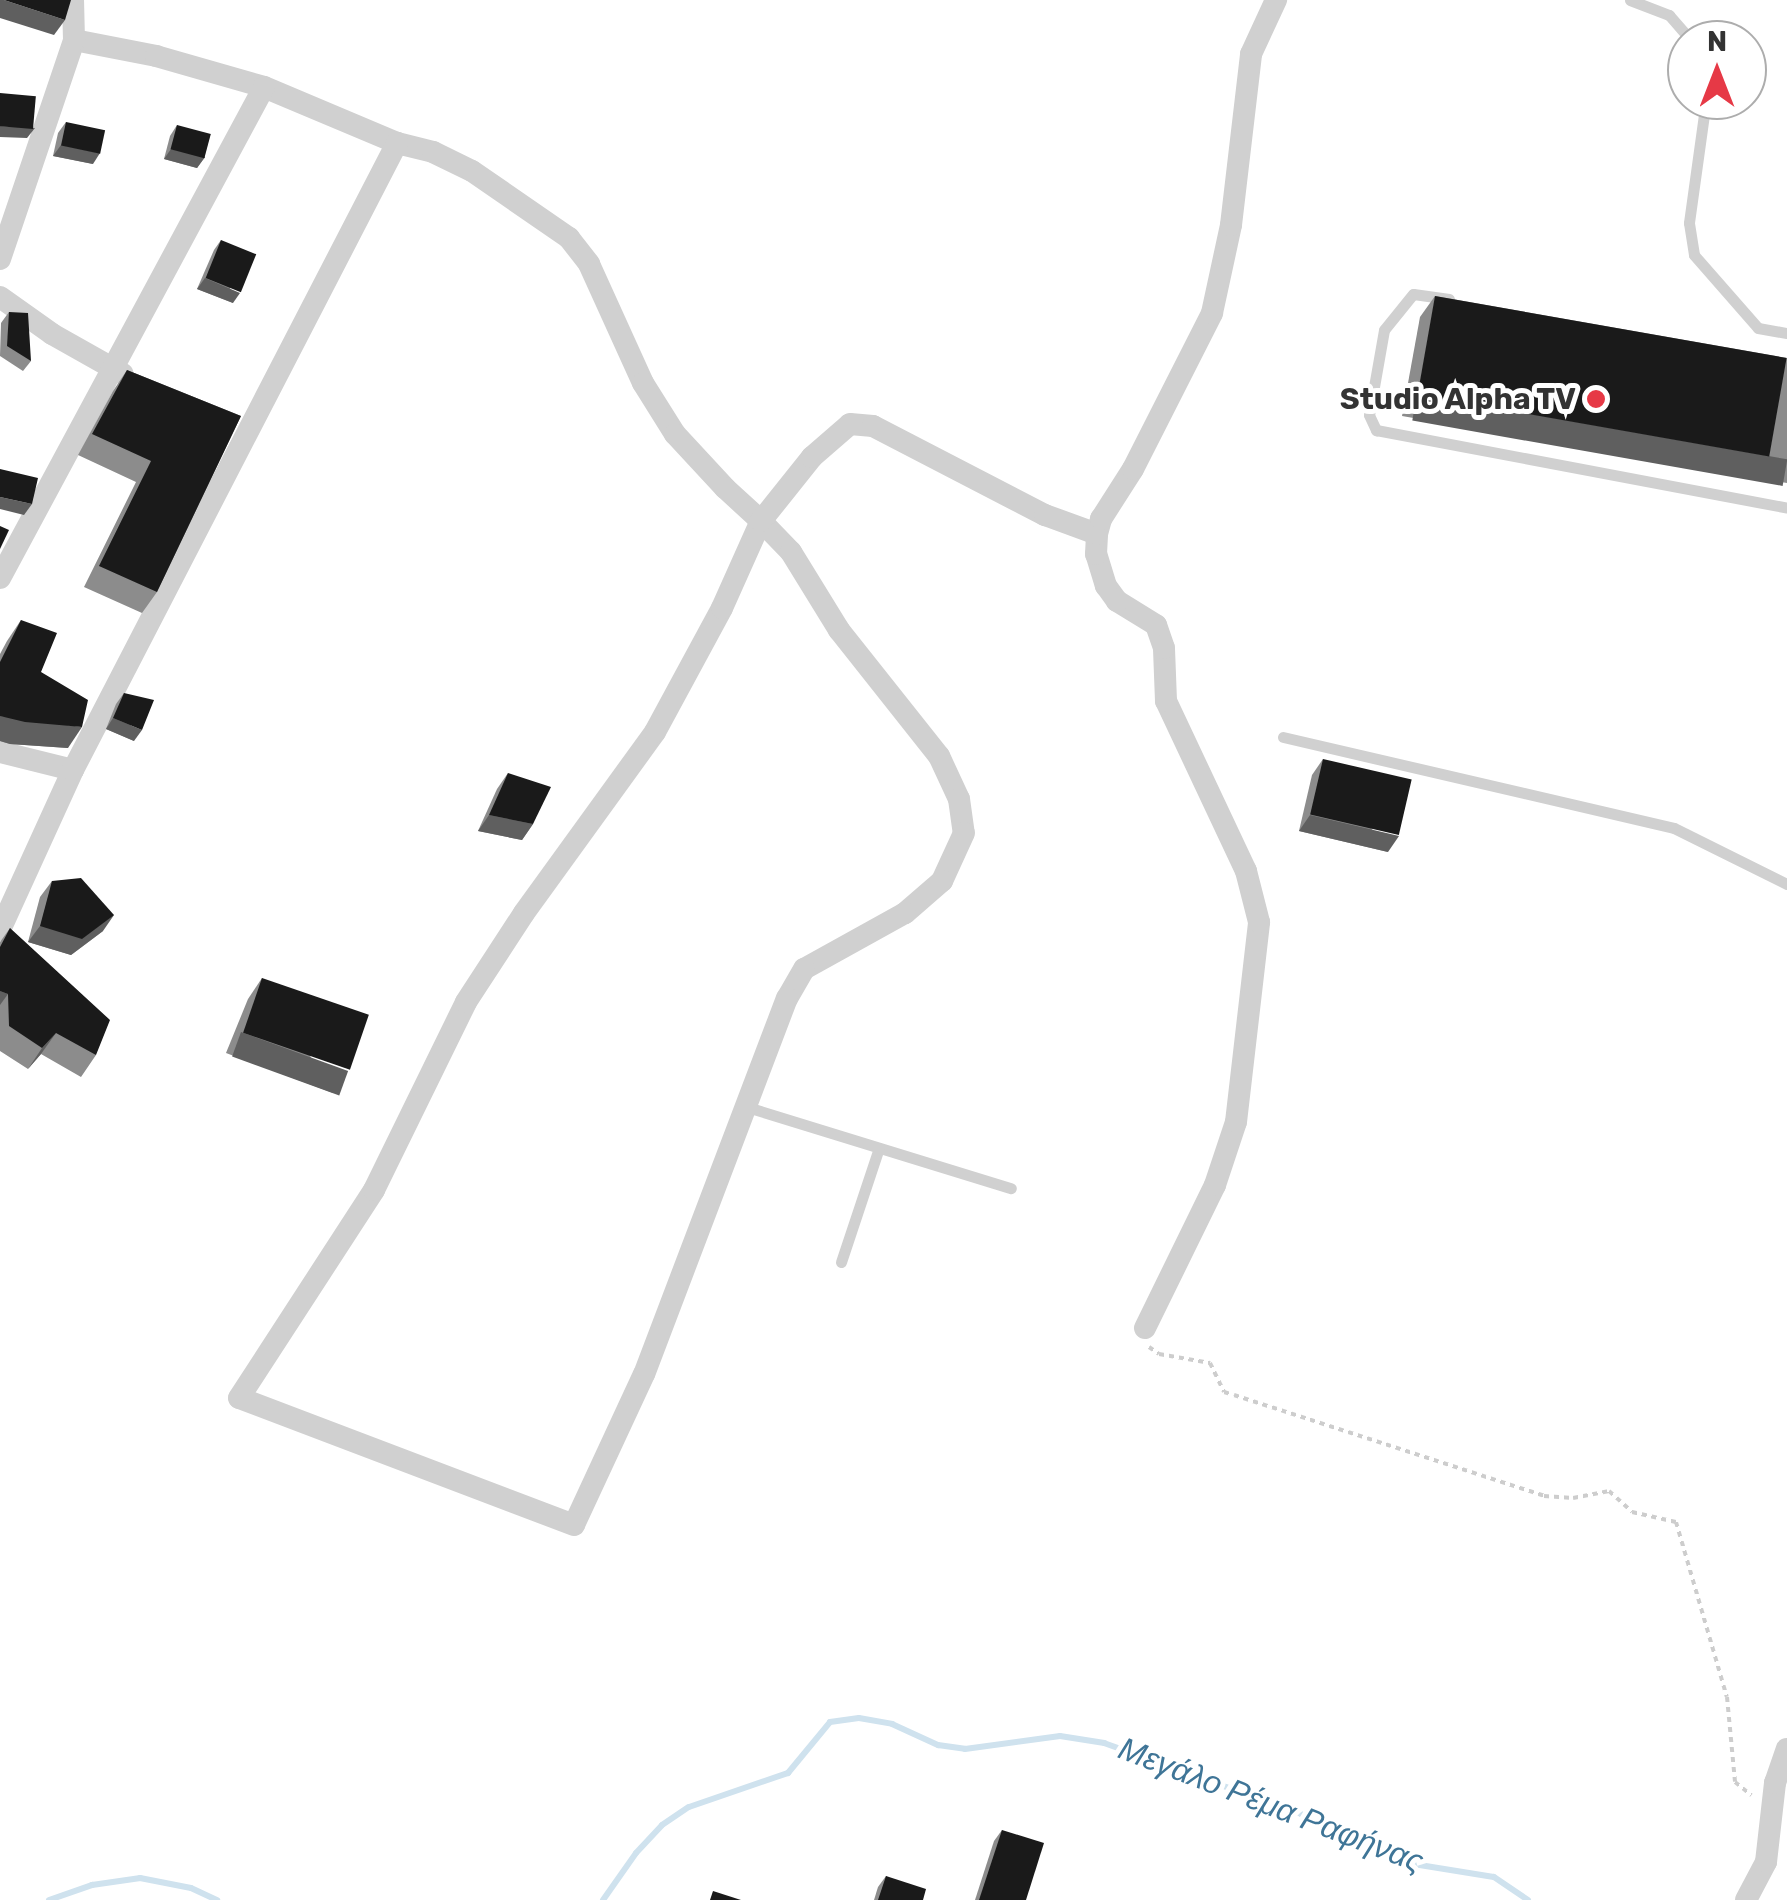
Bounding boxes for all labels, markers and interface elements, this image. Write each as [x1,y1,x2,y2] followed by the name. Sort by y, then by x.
[1667,20,1767,120] north arrow
[1707,25,1727,58] text: N
[1338,381,1576,417] place label: Studio Alpha TV
[1585,388,1607,410] marker: Studio Alpha TV
[1113,1729,1429,1881] water label: Μεγάλο Ρέμα Ραφήνας

